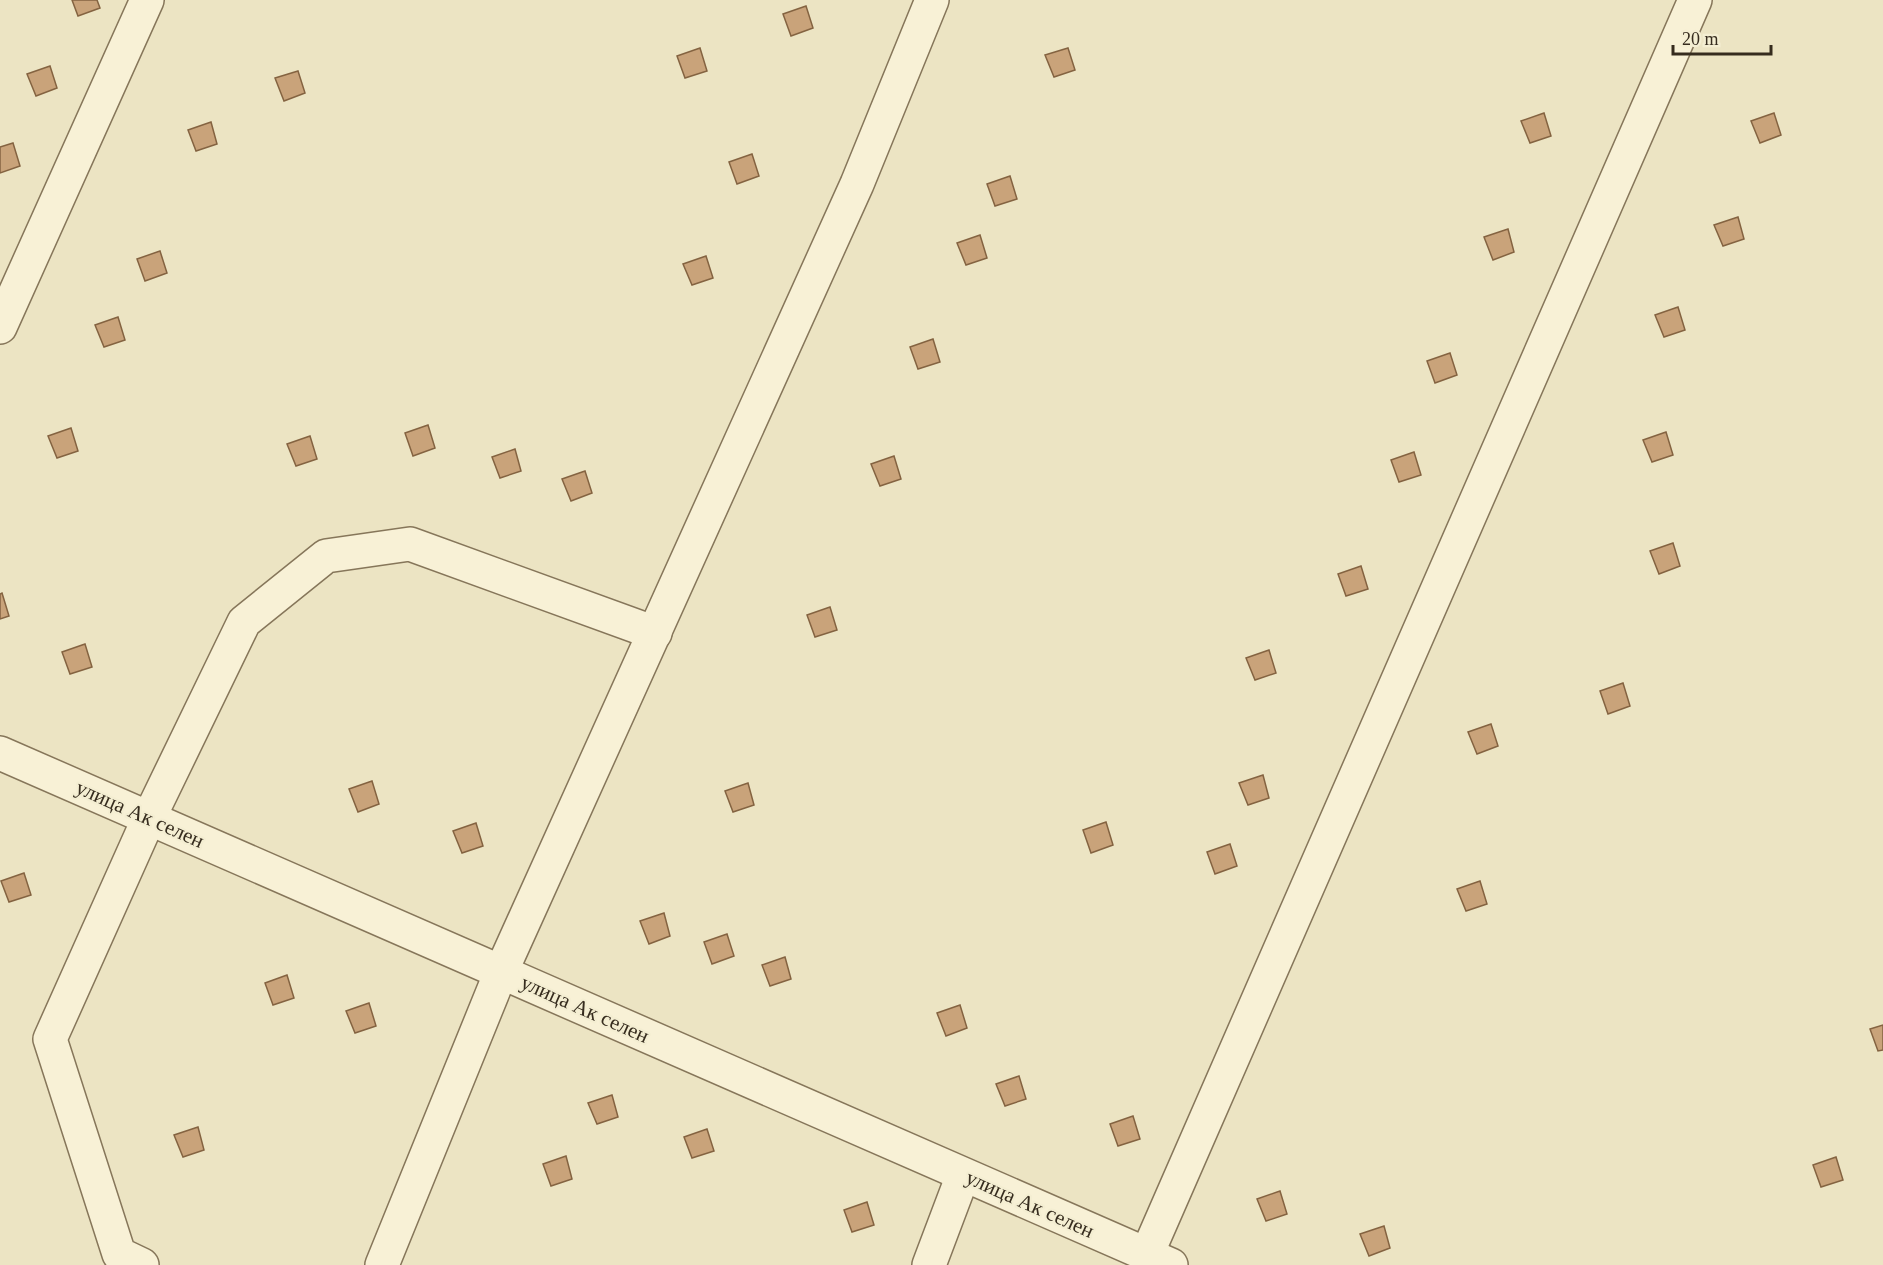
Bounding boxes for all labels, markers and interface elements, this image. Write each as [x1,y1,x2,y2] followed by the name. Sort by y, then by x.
[1673,18,1770,56] scale bar
[1682,29,1719,49] text: 20 m
[72,775,208,853] street label: улица Ак селен
[517,970,653,1048] street label: улица Ак селен
[962,1165,1098,1243] street label: улица Ак селен

